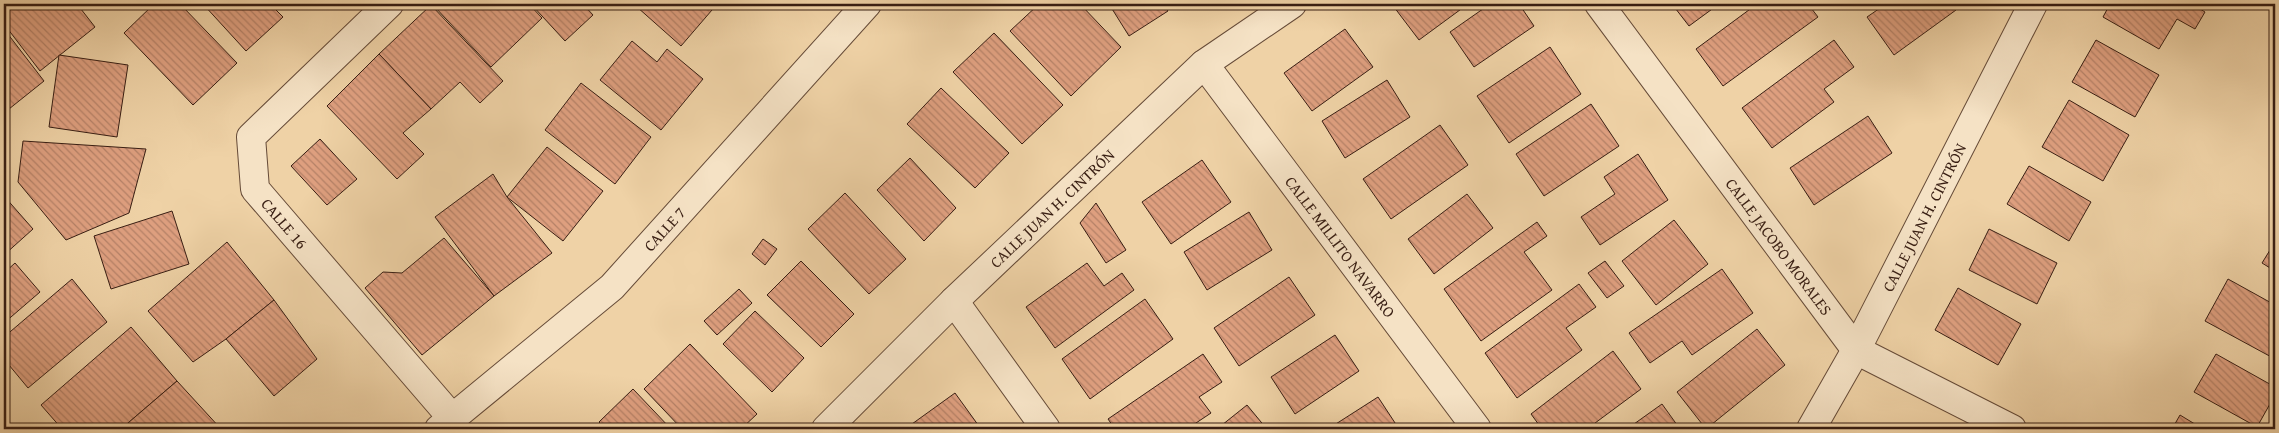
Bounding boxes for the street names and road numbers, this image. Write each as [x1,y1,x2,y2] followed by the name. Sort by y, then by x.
[1876,138,1972,296] street label: CALLE JUAN H. CINTRÓN
[984,143,1120,273] street label: CALLE JUAN H. CINTRÓN
[1280,171,1402,323] street label: CALLE MILLITO NAVARRO
[1720,173,1838,320] street label: CALLE JACOBO MORALES
[256,192,314,254] street label: CALLE 16
[638,201,691,257] street label: CALLE 7

